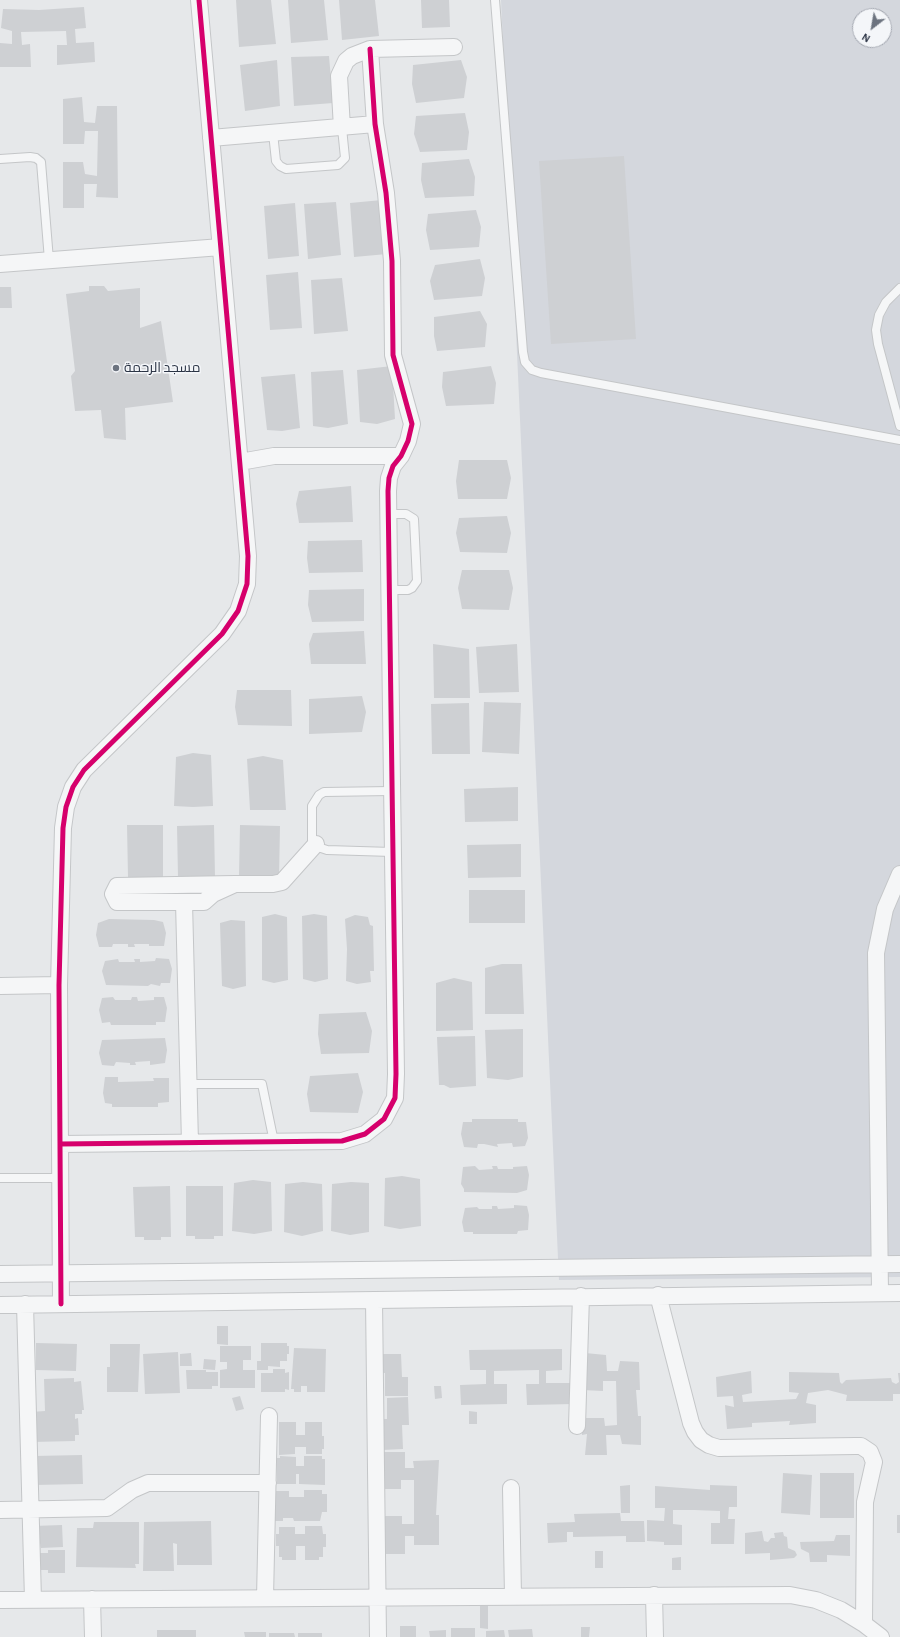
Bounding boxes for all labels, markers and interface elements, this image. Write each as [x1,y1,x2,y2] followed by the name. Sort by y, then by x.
[852,8,892,48] north arrow
[860,31,872,45] text: N
[124,360,200,376] place label: مسجد الرحمة
[111,363,121,373] marker: مسجد الرحمة

